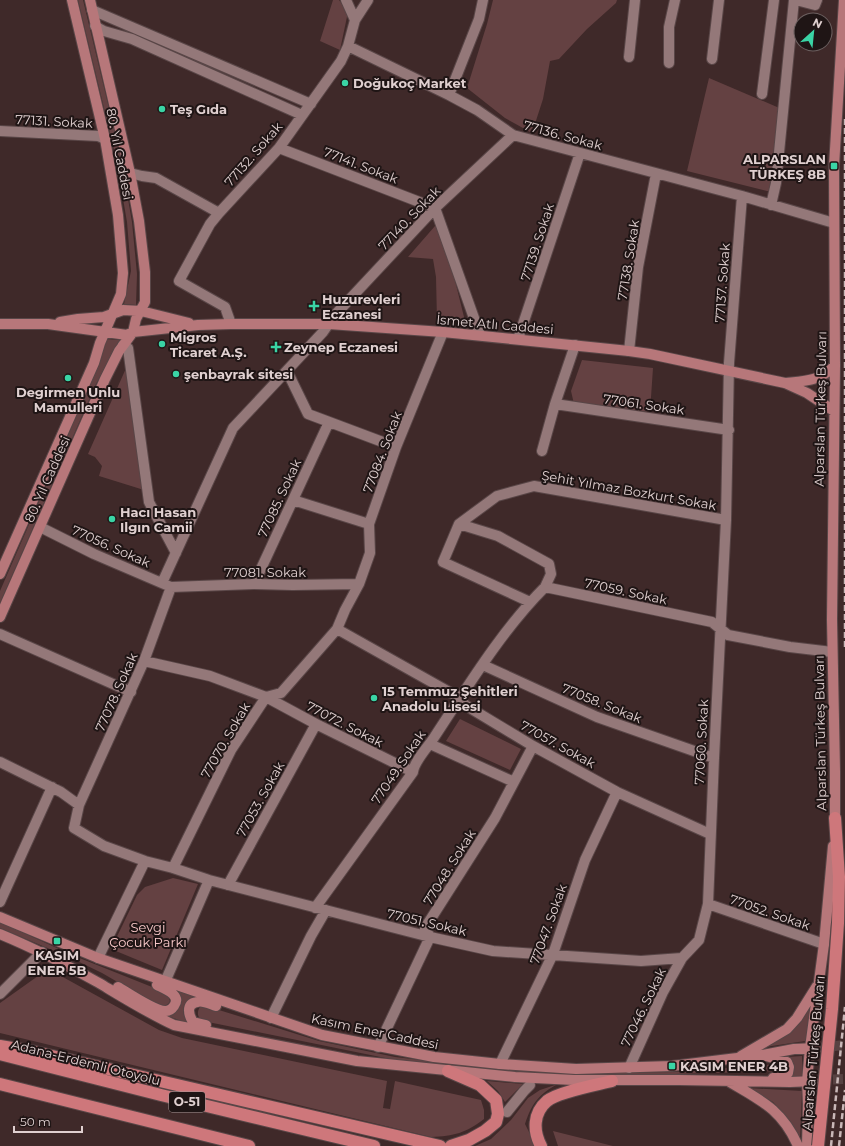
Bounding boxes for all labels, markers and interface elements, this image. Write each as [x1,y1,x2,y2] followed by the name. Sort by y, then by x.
[793,12,833,52] north arrow
[810,15,825,31] text: N
[353,75,467,91] place label: Doğukoç Market
[340,78,350,88] marker: Doğukoç Market
[170,101,227,117] place label: Teş Gıda
[157,104,167,114] marker: Teş Gıda
[103,107,137,201] street label: 80. Yıl Caddesi
[15,111,93,131] street label: 77131. Sokak
[522,117,604,153] street label: 77136. Sokak
[221,118,286,190] street label: 77132. Sokak
[321,143,401,187] street label: 77141. Sokak
[742,151,826,182] place label: ALPARSLAN TÜRKEŞ 8B
[829,161,839,171] marker: ALPARSLAN TÜRKEŞ 8B
[375,183,444,253] street label: 77140. Sokak
[517,201,557,283] street label: 77139. Sokak
[614,218,642,301] street label: 77138. Sokak
[711,242,733,323] street label: 77137. Sokak
[322,291,400,322] place label: Huzurevleri Eczanesi
[309,301,319,311] marker: Huzurevleri Eczanesi
[436,311,554,337] street label: İsmet Atlı Caddesi
[170,329,247,360] place label: Migros Ticaret A.Ş.
[811,331,829,487] street label: Alparslan Türkeş Bulvarı
[157,339,167,349] marker: Migros Ticaret A.Ş.
[284,339,398,355] place label: Zeynep Eczanesi
[271,342,281,352] marker: Zeynep Eczanesi
[184,366,293,382] place label: şenbayrak sitesi
[171,369,181,379] marker: şenbayrak sitesi
[63,373,73,383] marker: Degirmen Unlu Mamulleri
[16,384,120,415] place label: Degirmen Unlu Mamulleri
[602,390,686,418] street label: 77061. Sokak
[359,409,405,495] street label: 77084. Sokak
[21,433,73,525] street label: 80. Yıl Caddesi
[254,456,304,540] street label: 77085. Sokak
[540,467,718,513] street label: Şehit Yılmaz Bozkurt Sokak
[120,504,196,535] place label: Hacı Hasan Ilgın Camii
[107,514,117,524] marker: Hacı Hasan Ilgın Camii
[69,522,153,571] street label: 77056. Sokak
[224,564,306,580] street label: 77081. Sokak
[583,574,669,608] street label: 77059. Sokak
[91,650,141,734] street label: 77078. Sokak
[811,655,829,811] street label: Alparslan Türkeş Bulvarı
[560,680,645,726] street label: 77058. Sokak
[381,683,518,714] place label: 15 Temmuz Şehitleri Anadolu Lisesi
[369,693,379,703] marker: 15 Temmuz Şehitleri Anadolu Lisesi
[304,698,386,750] street label: 77072. Sokak
[197,699,253,781] street label: 77070. Sokak
[691,699,711,785] street label: 77060. Sokak
[518,717,598,771] street label: 77057. Sokak
[368,727,429,807] street label: 77049. Sokak
[233,758,287,839] street label: 77053. Sokak
[419,826,479,908] street label: 77048. Sokak
[526,882,570,966] street label: 77047. Sokak
[728,891,812,933] street label: 77052. Sokak
[386,905,469,939] street label: 77051. Sokak
[109,919,187,950] park label: Sevgi Çocuk Parkı
[52,936,62,946] marker: KASIM ENER 5B
[28,947,86,978] place label: KASIM ENER 5B
[617,965,669,1049] street label: 77046. Sokak
[798,975,828,1131] street label: Alparslan Türkeş Bulvarı
[310,1010,440,1052] street label: Kasım Ener Caddesi
[10,1036,162,1088] street label: Adana-Erdemli Otoyolu
[680,1058,788,1074] place label: KASIM ENER 4B
[667,1061,677,1071] marker: KASIM ENER 4B
[169,1092,205,1112] road number: O-51
[14,1108,82,1134] scale bar
[20,1114,51,1129] text: 50 m

